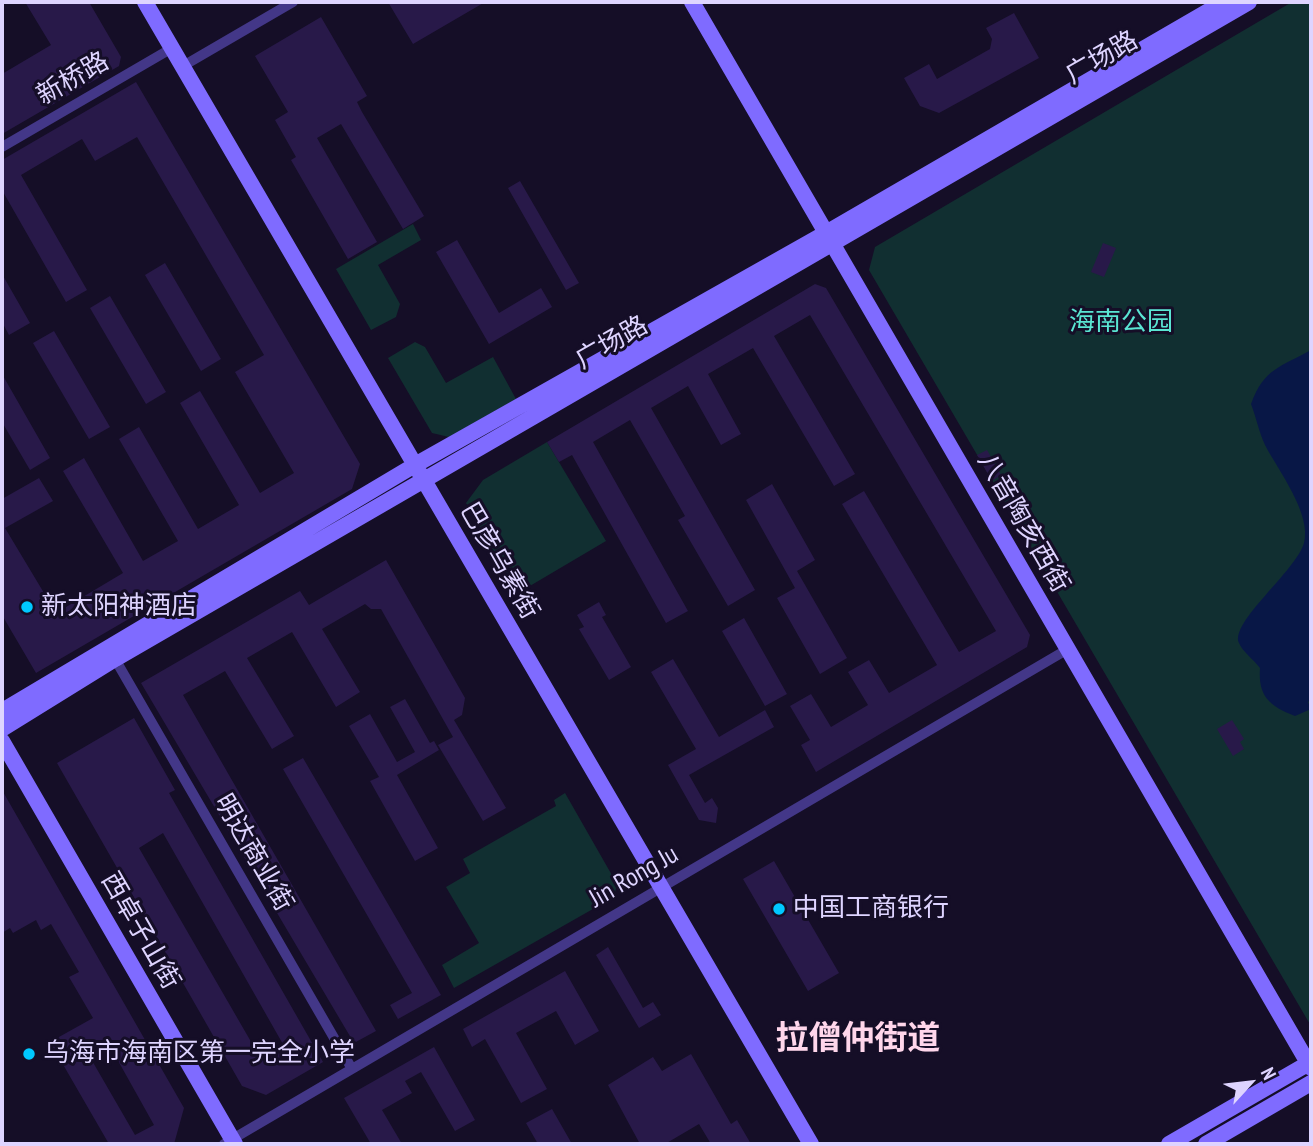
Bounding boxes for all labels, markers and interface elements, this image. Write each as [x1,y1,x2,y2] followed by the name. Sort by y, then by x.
[1060,25,1144,91] street label: 广场路
[31,46,115,112] street label: 新桥路
[1069,307,1173,339] park label: 海南公园
[570,310,654,376] street label: 广场路
[970,448,1076,598] street label: 八音陶亥西街
[453,497,545,625] street label: 巴彦乌素街
[41,591,197,623] place label: 新太阳神酒店
[19,599,35,615] marker: 新太阳神酒店
[207,789,299,917] street label: 明达商业街
[584,839,684,915] street label: Jin Rong Ju
[94,867,186,995] street label: 西卓子山街
[793,893,949,925] place label: 中国工商银行
[771,901,787,917] marker: 中国工商银行
[776,1020,940,1060] district label: 拉僧仲街道
[43,1038,355,1070] place label: 乌海市海南区第一完全小学
[21,1046,37,1062] marker: 乌海市海南区第一完全小学
[1215,1048,1285,1118] north arrow
[1256,1063,1282,1083] text: N

